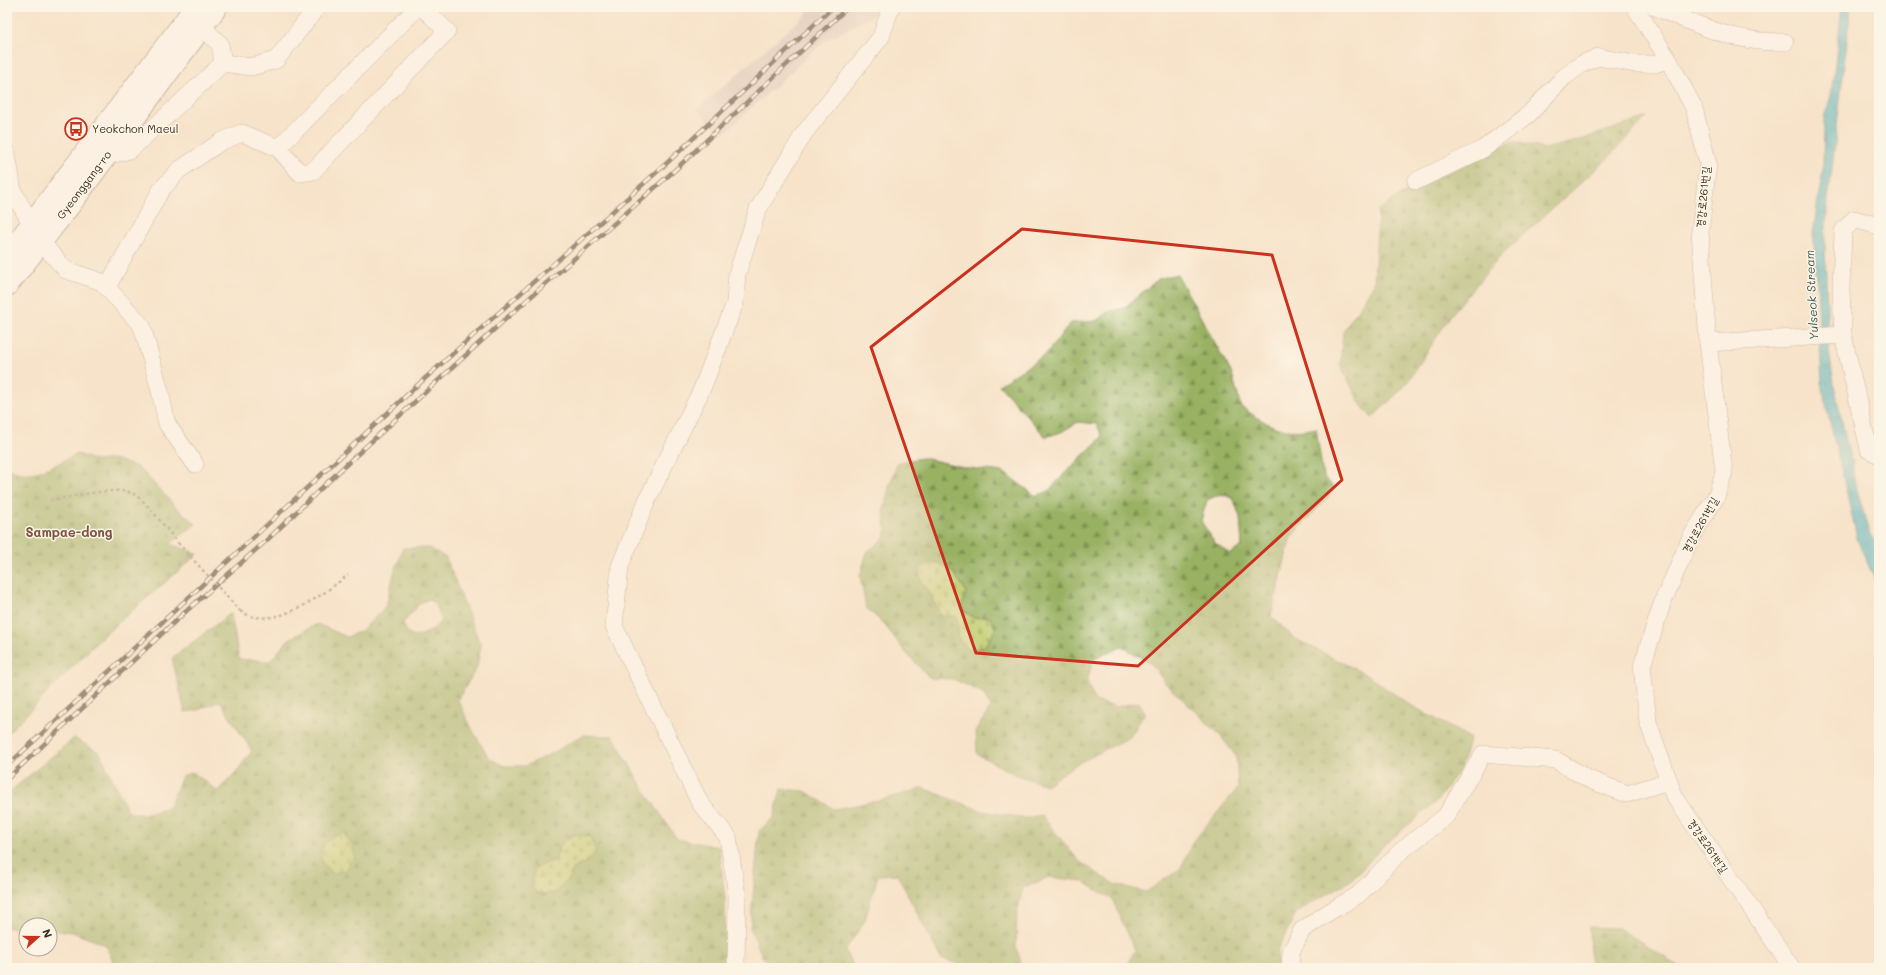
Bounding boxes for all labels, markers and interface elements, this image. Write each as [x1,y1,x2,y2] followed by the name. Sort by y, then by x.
[63,116,89,142] bus stop icon: Yeokchon Maeul
[92,121,178,136] place label: Yeokchon Maeul
[53,147,115,222] street label: Gyeonggang-ro
[1692,165,1713,229] street label: 경강로261번길
[1801,249,1821,341] water label: Yulseok Stream
[1678,494,1721,555] street label: 경강로261번길
[25,523,113,540] district label: Sampae-dong
[1685,816,1732,876] street label: 경강로261번길
[18,917,58,957] north arrow
[39,927,56,940] text: N

